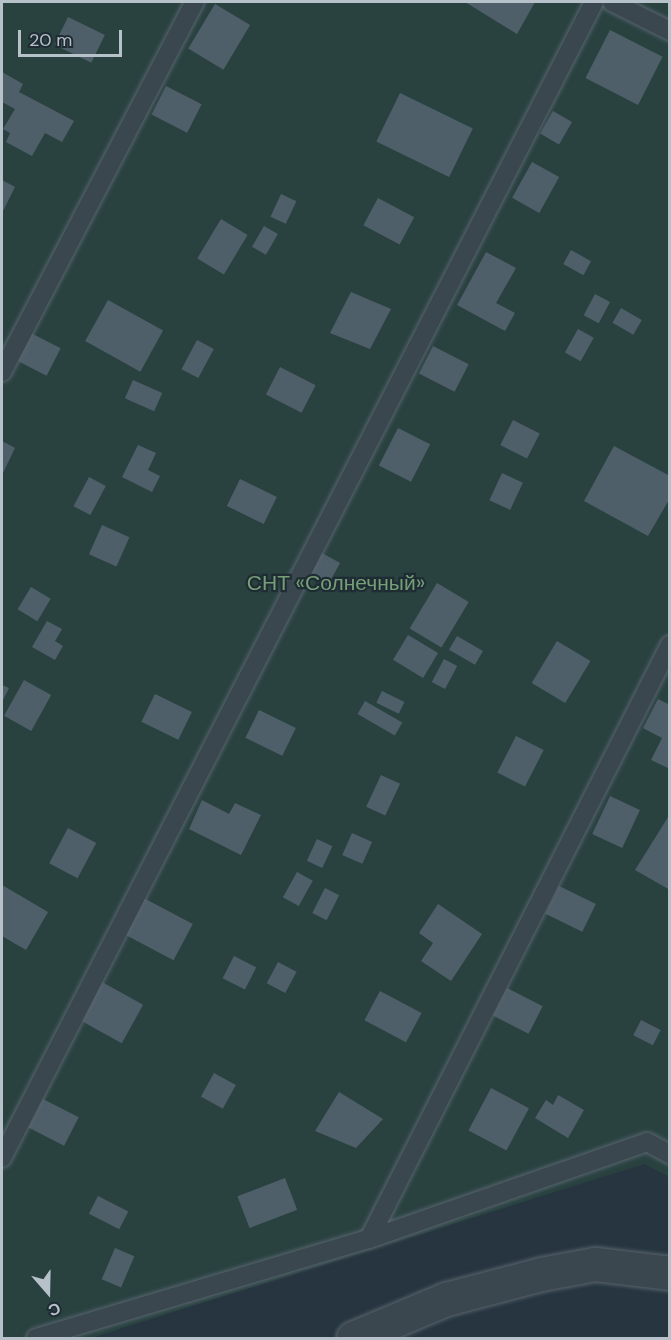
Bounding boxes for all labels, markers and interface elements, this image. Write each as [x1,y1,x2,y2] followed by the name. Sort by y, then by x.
[21,18,124,56] scale bar
[29,28,72,52] text: 20 m
[247,570,425,596] park label: СНТ «Солнечный»
[18,1262,78,1322] north arrow
[45,1298,63,1321] text: С

